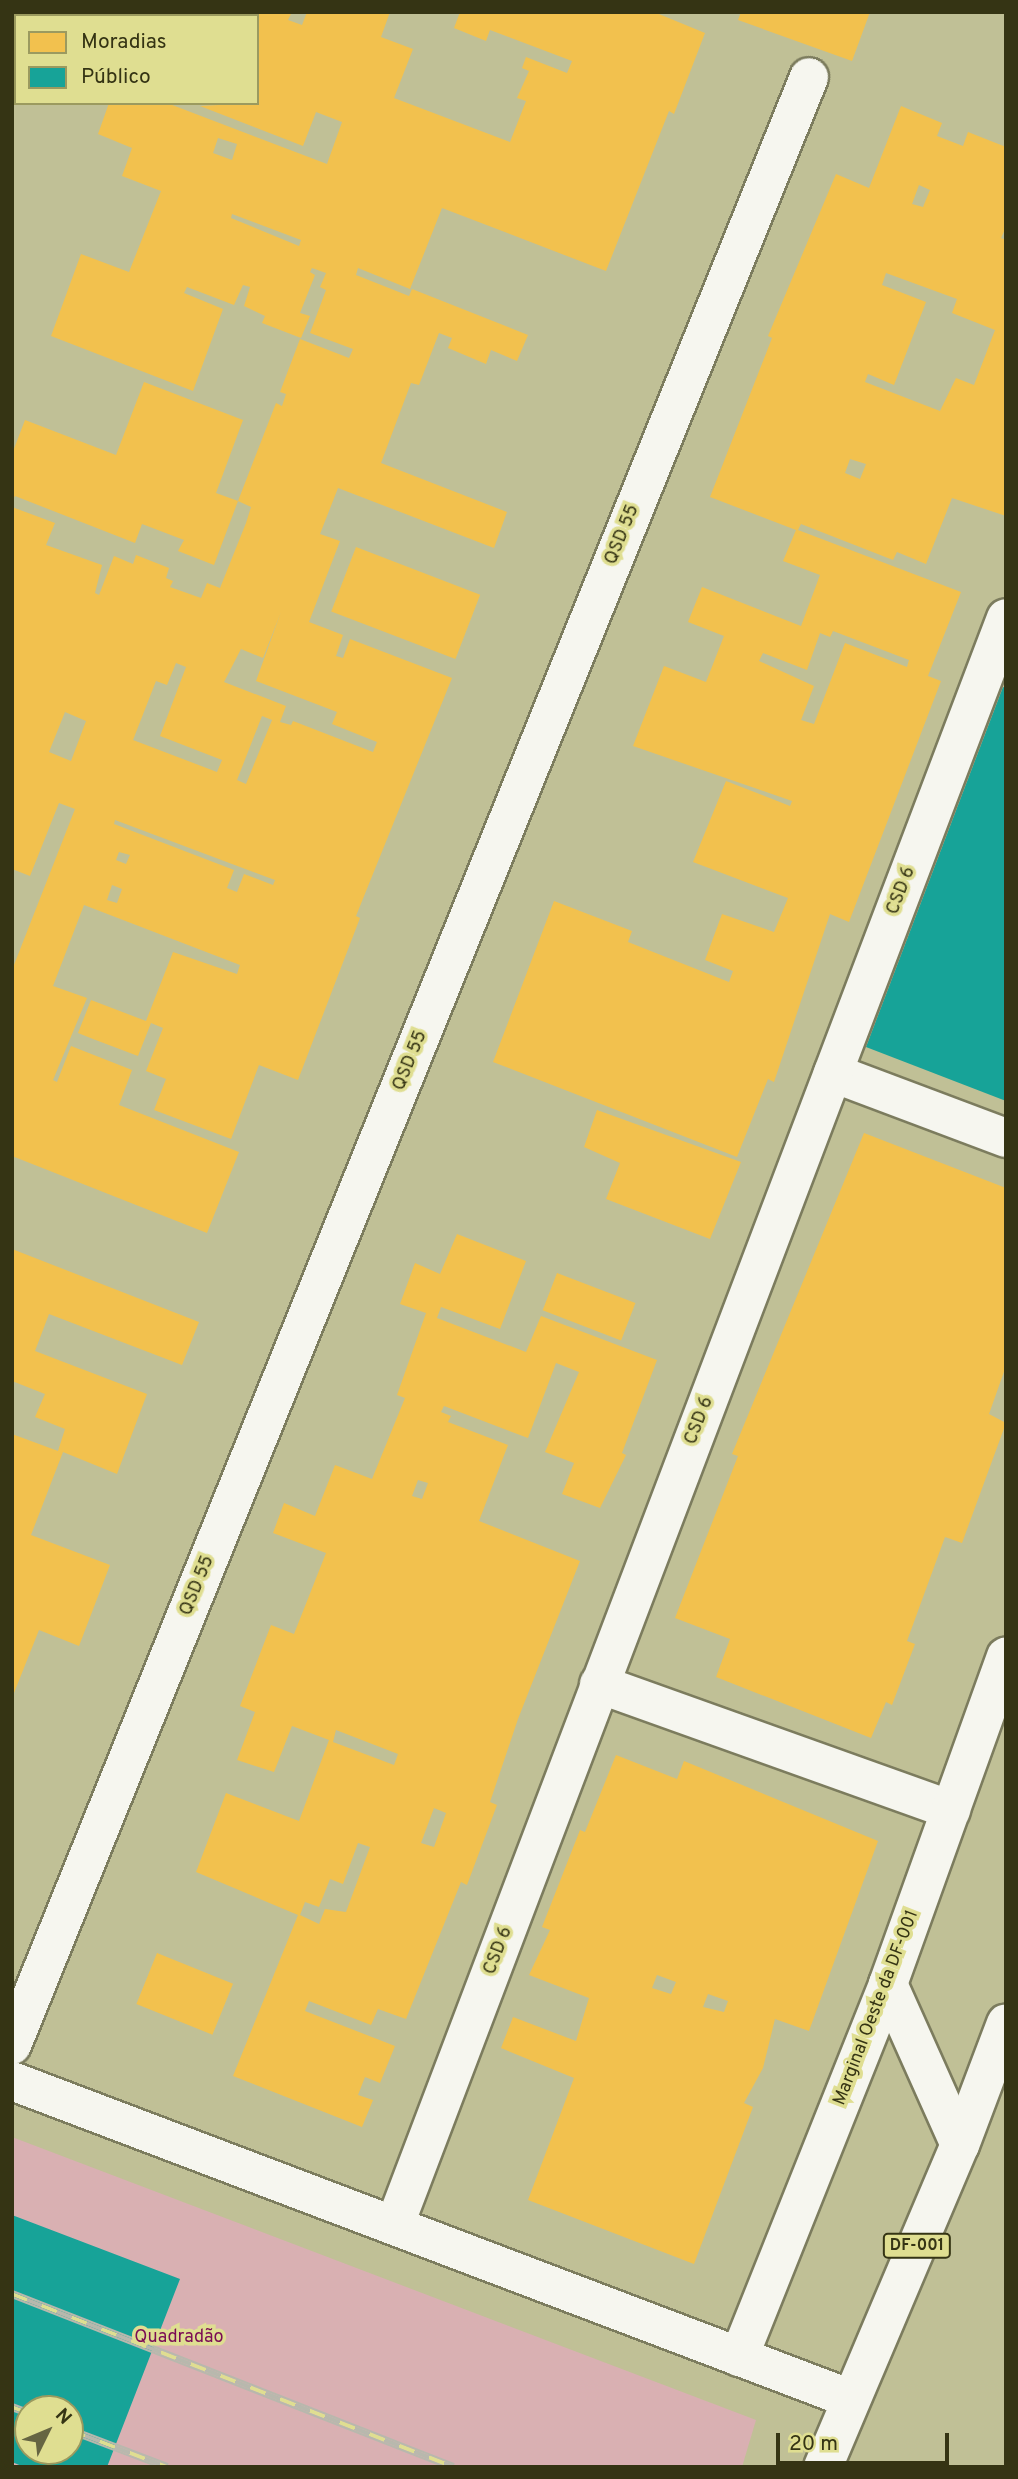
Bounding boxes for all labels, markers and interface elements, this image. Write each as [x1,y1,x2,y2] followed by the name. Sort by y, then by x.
[14,14,259,105] legend
[81,29,167,56] text: Moradias
[81,64,151,91] text: Público
[601,502,645,568] street label: QSD 55
[883,864,921,918] street label: CSD 6
[389,1028,433,1094] street label: QSD 55
[681,1394,719,1448] street label: CSD 6
[176,1553,220,1619] street label: QSD 55
[830,1907,924,2109] street label: Marginal Oeste da DF-001
[480,1924,518,1978] street label: CSD 6
[882,2234,952,2258] road number: DF-001
[134,2327,224,2349] park label: Quadradão
[14,2395,84,2465] north arrow
[49,2404,76,2430] text: N
[780,2420,953,2464] scale bar
[789,2431,838,2458] text: 20 m

